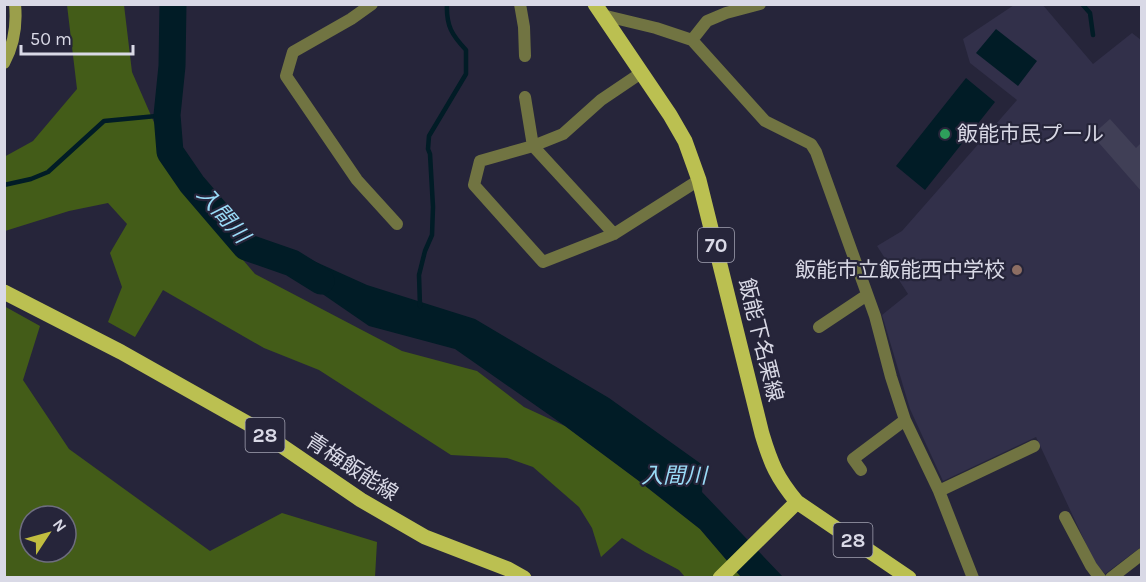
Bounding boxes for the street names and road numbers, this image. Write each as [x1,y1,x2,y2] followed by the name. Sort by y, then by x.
[698,228,734,262] road number: 70
[734,276,788,404] street label: 飯能下名栗線
[246,418,284,452] road number: 28
[301,428,403,506] street label: 青梅飯能線
[834,523,872,557] road number: 28

